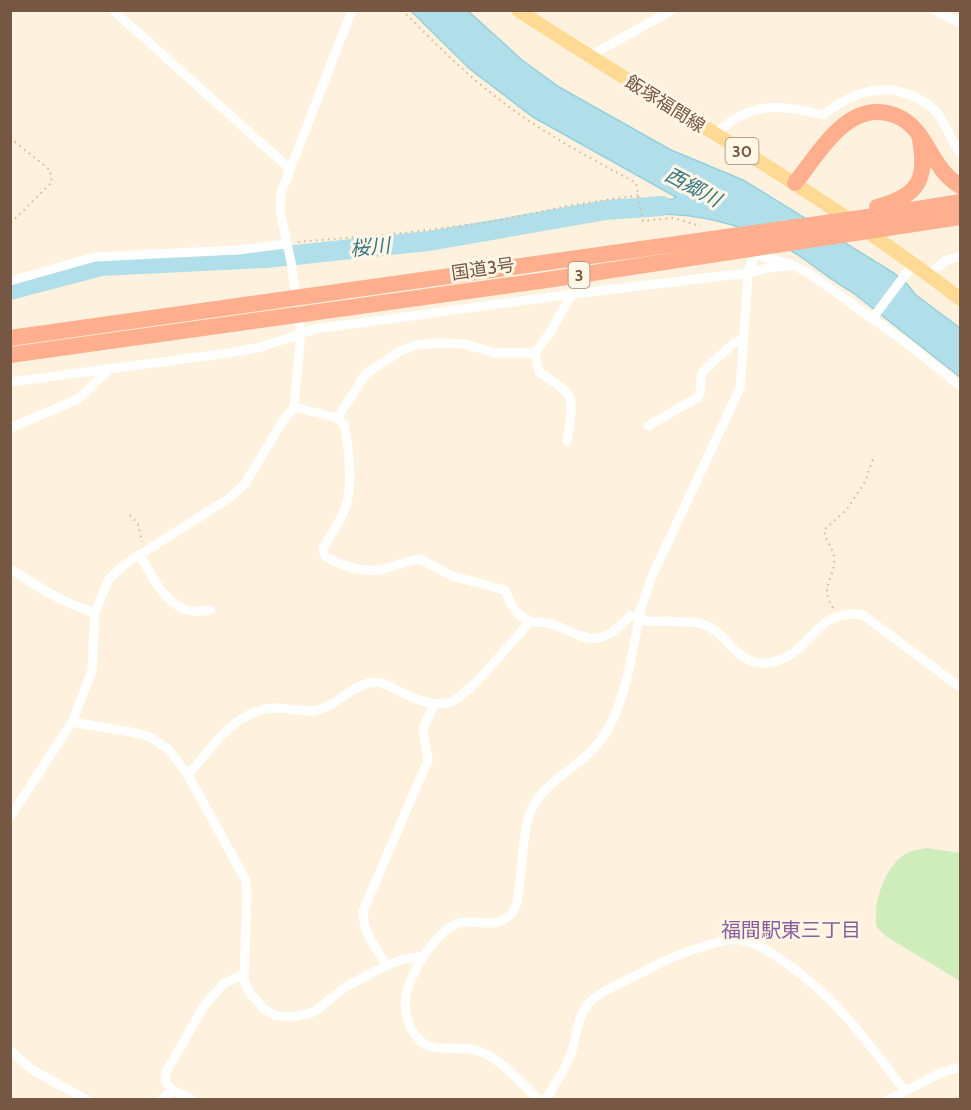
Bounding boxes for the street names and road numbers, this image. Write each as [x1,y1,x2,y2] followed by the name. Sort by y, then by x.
[621,71,709,137] street label: 飯塚福間線
[726,138,758,164] road number: 30
[450,254,516,284] street label: 国道3号
[568,262,590,288] road number: 3

